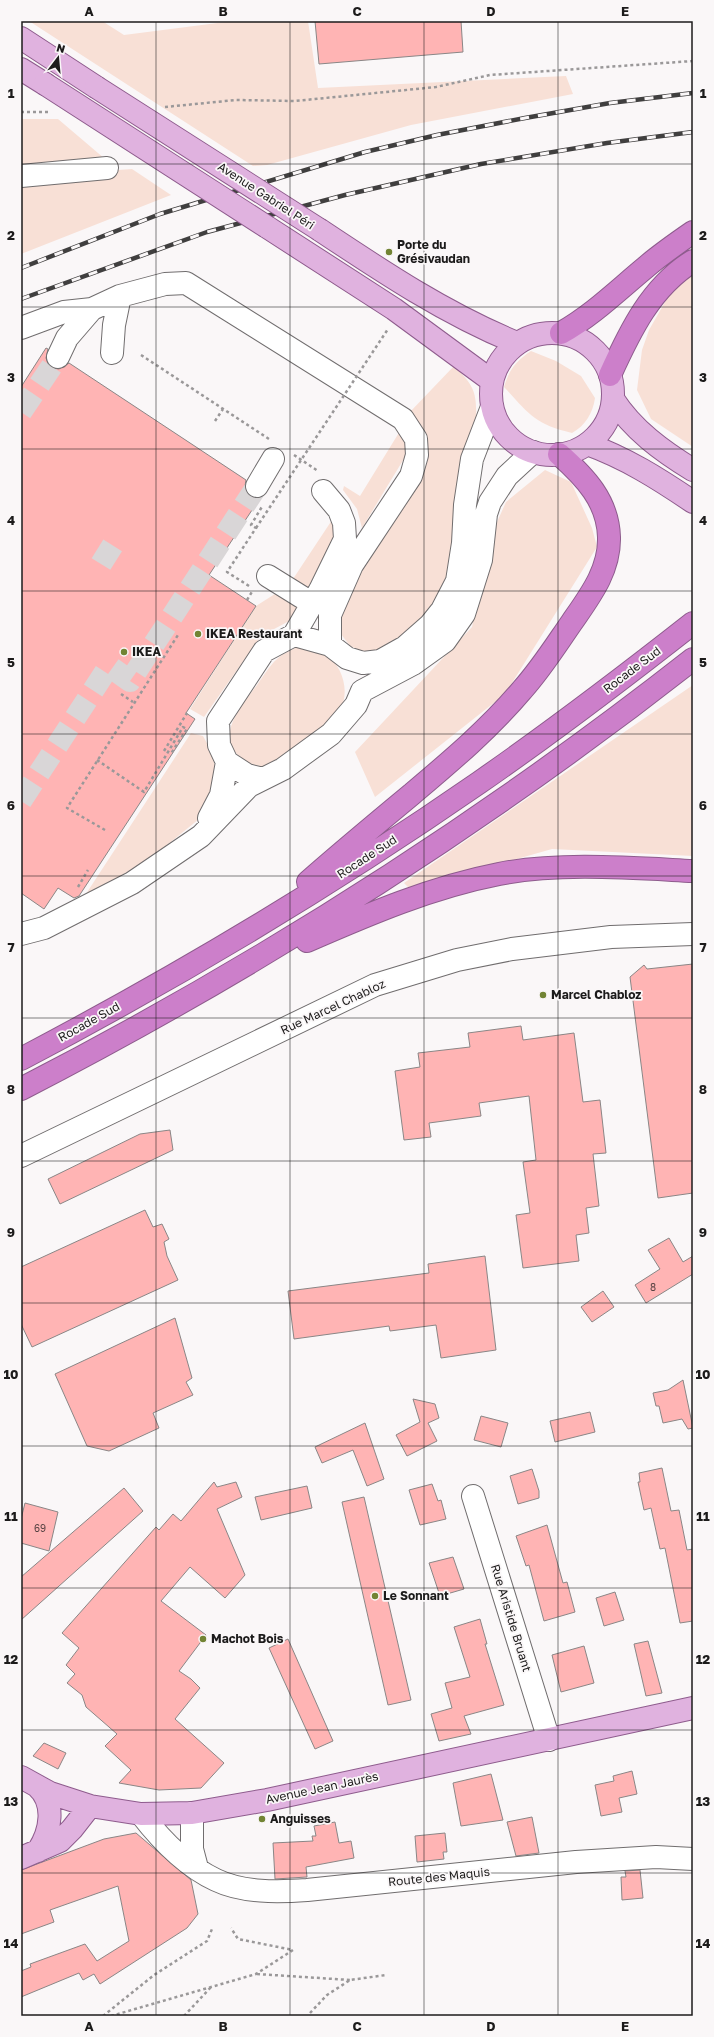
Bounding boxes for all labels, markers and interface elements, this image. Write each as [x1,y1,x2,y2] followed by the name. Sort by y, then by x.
[84,3,94,19] text: A
[218,3,228,19] text: B
[352,3,362,19] text: C
[486,3,496,19] text: D
[621,3,629,19] text: E
[38,38,78,78] north arrow
[55,41,67,55] text: N
[8,85,15,101] text: 1
[700,85,707,101] text: 1
[215,159,317,232] street label: Avenue Gabriel Péri
[7,227,15,243] text: 2
[699,227,707,243] text: 2
[397,237,470,266] place label: Porte du Grésivaudan
[384,247,394,257] marker: Porte du Grésivaudan
[7,369,15,385] text: 3
[699,369,707,385] text: 3
[7,512,15,528] text: 4
[699,512,707,528] text: 4
[206,626,302,641] place label: IKEA Restaurant
[193,629,203,639] marker: IKEA Restaurant
[600,643,663,696] street label: Rocade Sud
[132,644,161,659] place label: IKEA
[119,647,129,657] marker: IKEA
[7,654,15,670] text: 5
[699,654,707,670] text: 5
[7,797,15,813] text: 6
[699,797,707,813] text: 6
[334,832,399,881] street label: Rocade Sud
[7,939,15,955] text: 7
[699,939,707,955] text: 7
[278,976,388,1037] street label: Rue Marcel Chabloz
[551,987,642,1002] place label: Marcel Chabloz
[538,990,548,1000] marker: Marcel Chabloz
[55,998,122,1045] street label: Rocade Sud
[7,1081,15,1097] text: 8
[699,1081,707,1097] text: 8
[7,1224,15,1240] text: 9
[699,1224,707,1240] text: 9
[650,1281,656,1293] house number: 8
[3,1366,19,1382] text: 10
[695,1366,711,1382] text: 10
[4,1508,18,1524] text: 11
[696,1508,710,1524] text: 11
[34,1522,46,1534] house number: 69
[488,1562,535,1674] street label: Rue Aristide Bruant
[383,1588,449,1603] place label: Le Sonnant
[370,1591,380,1601] marker: Le Sonnant
[211,1631,284,1646] place label: Machot Bois
[198,1634,208,1644] marker: Machot Bois
[4,1651,18,1667] text: 12
[696,1651,710,1667] text: 12
[264,1768,380,1807] street label: Avenue Jean Jaurès
[4,1793,18,1809] text: 13
[696,1793,710,1809] text: 13
[270,1811,331,1826] place label: Anguisses
[257,1814,267,1824] marker: Anguisses
[387,1864,491,1889] street label: Route des Maquis
[4,1935,18,1951] text: 14
[696,1935,710,1951] text: 14
[84,2018,94,2034] text: A
[218,2018,228,2034] text: B
[352,2018,362,2034] text: C
[486,2018,496,2034] text: D
[621,2018,629,2034] text: E

